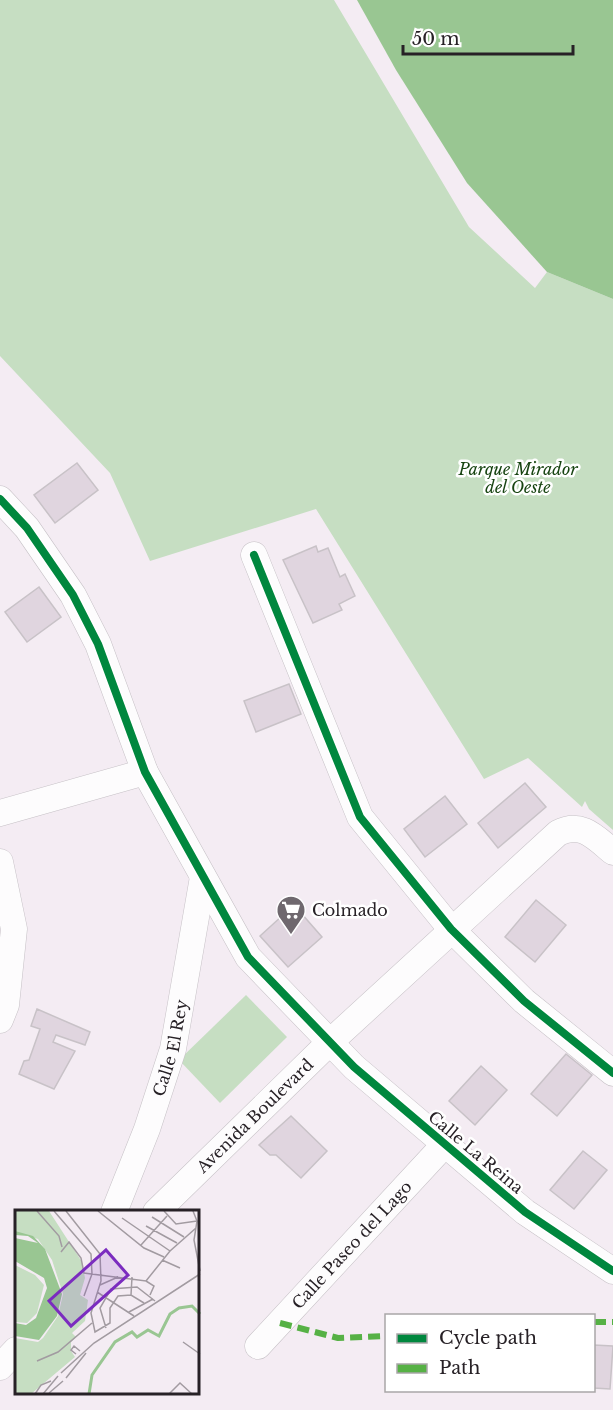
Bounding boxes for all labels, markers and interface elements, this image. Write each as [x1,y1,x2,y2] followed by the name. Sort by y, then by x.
[403,18,572,56] scale bar
[412,28,460,50] text: 50 m
[457,459,578,497] park label: Parque Mirador del Oeste
[275,894,307,936] supermarket icon: Colmado
[312,900,388,920] place label: Colmado
[148,997,192,1099] street label: Calle El Rey
[192,1054,317,1178] street label: Avenida Boulevard
[424,1106,528,1198] street label: Calle La Reina
[288,1177,416,1313] street label: Calle Paseo del Lago
[15,1210,200,1395] inset map
[385,1314,595,1392] legend
[439,1327,537,1349] text: Cycle path
[439,1357,480,1379] text: Path

